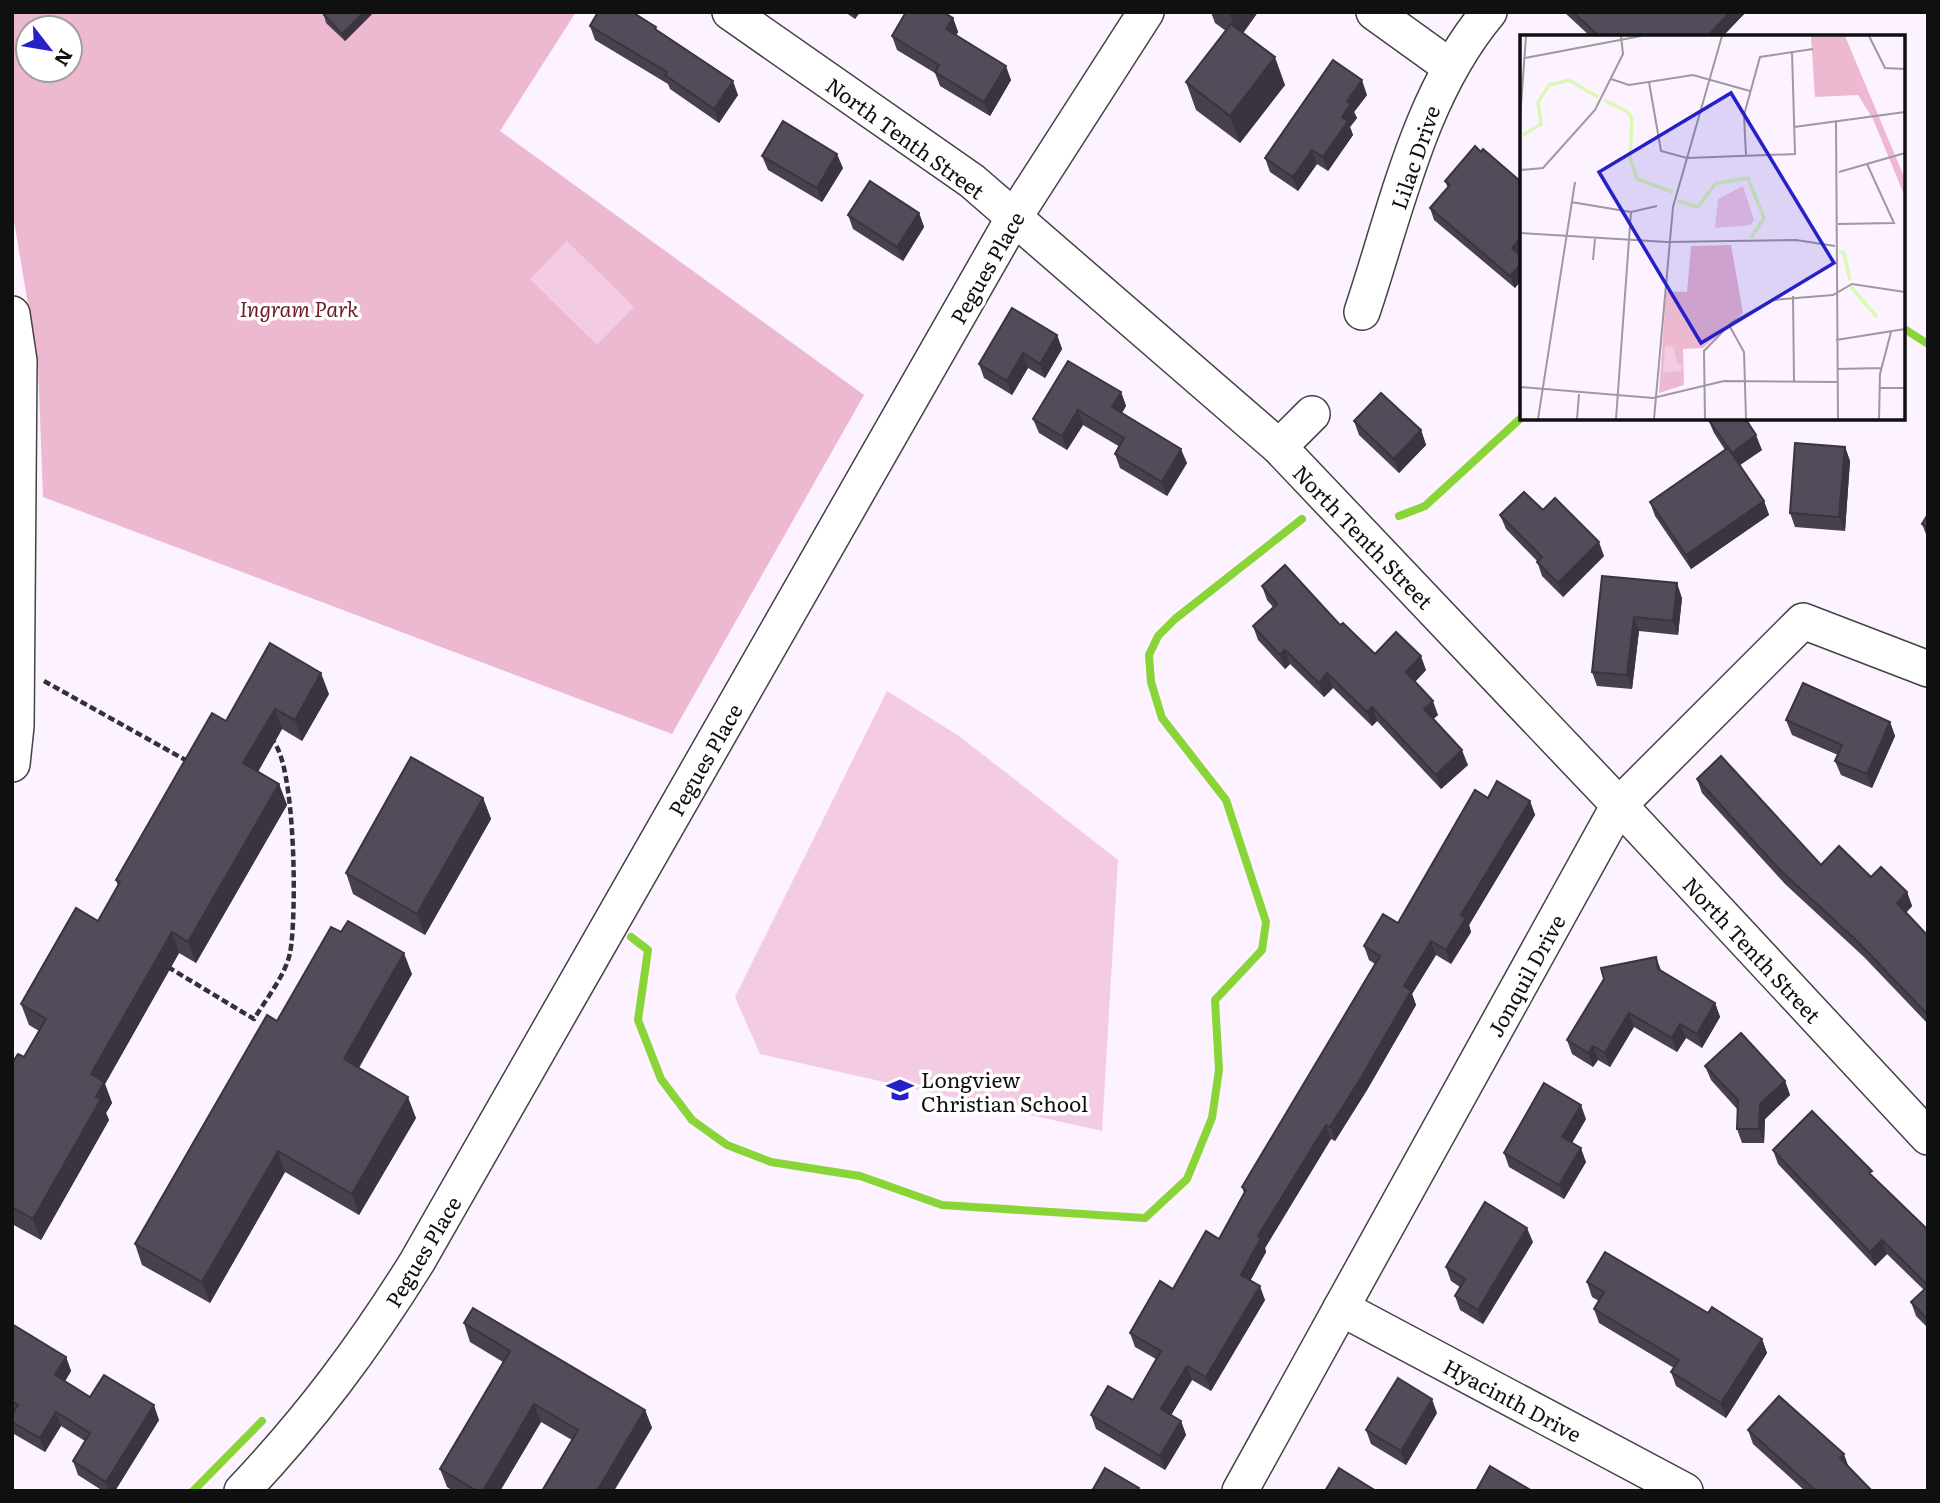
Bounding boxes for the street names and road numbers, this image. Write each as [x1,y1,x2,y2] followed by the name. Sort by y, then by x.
[820,69,992,206] street label: North Tenth Street
[1382,101,1446,213] street label: Lilac Drive
[941,205,1031,329] street label: Pegues Place
[1287,457,1441,615] street label: North Tenth Street
[659,697,749,821] street label: Pegues Place
[1677,869,1829,1029] street label: North Tenth Street
[1479,908,1572,1042] street label: Jonquil Drive
[377,1189,468,1313] street label: Pegues Place
[1439,1350,1588,1448] street label: Hyacinth Drive

